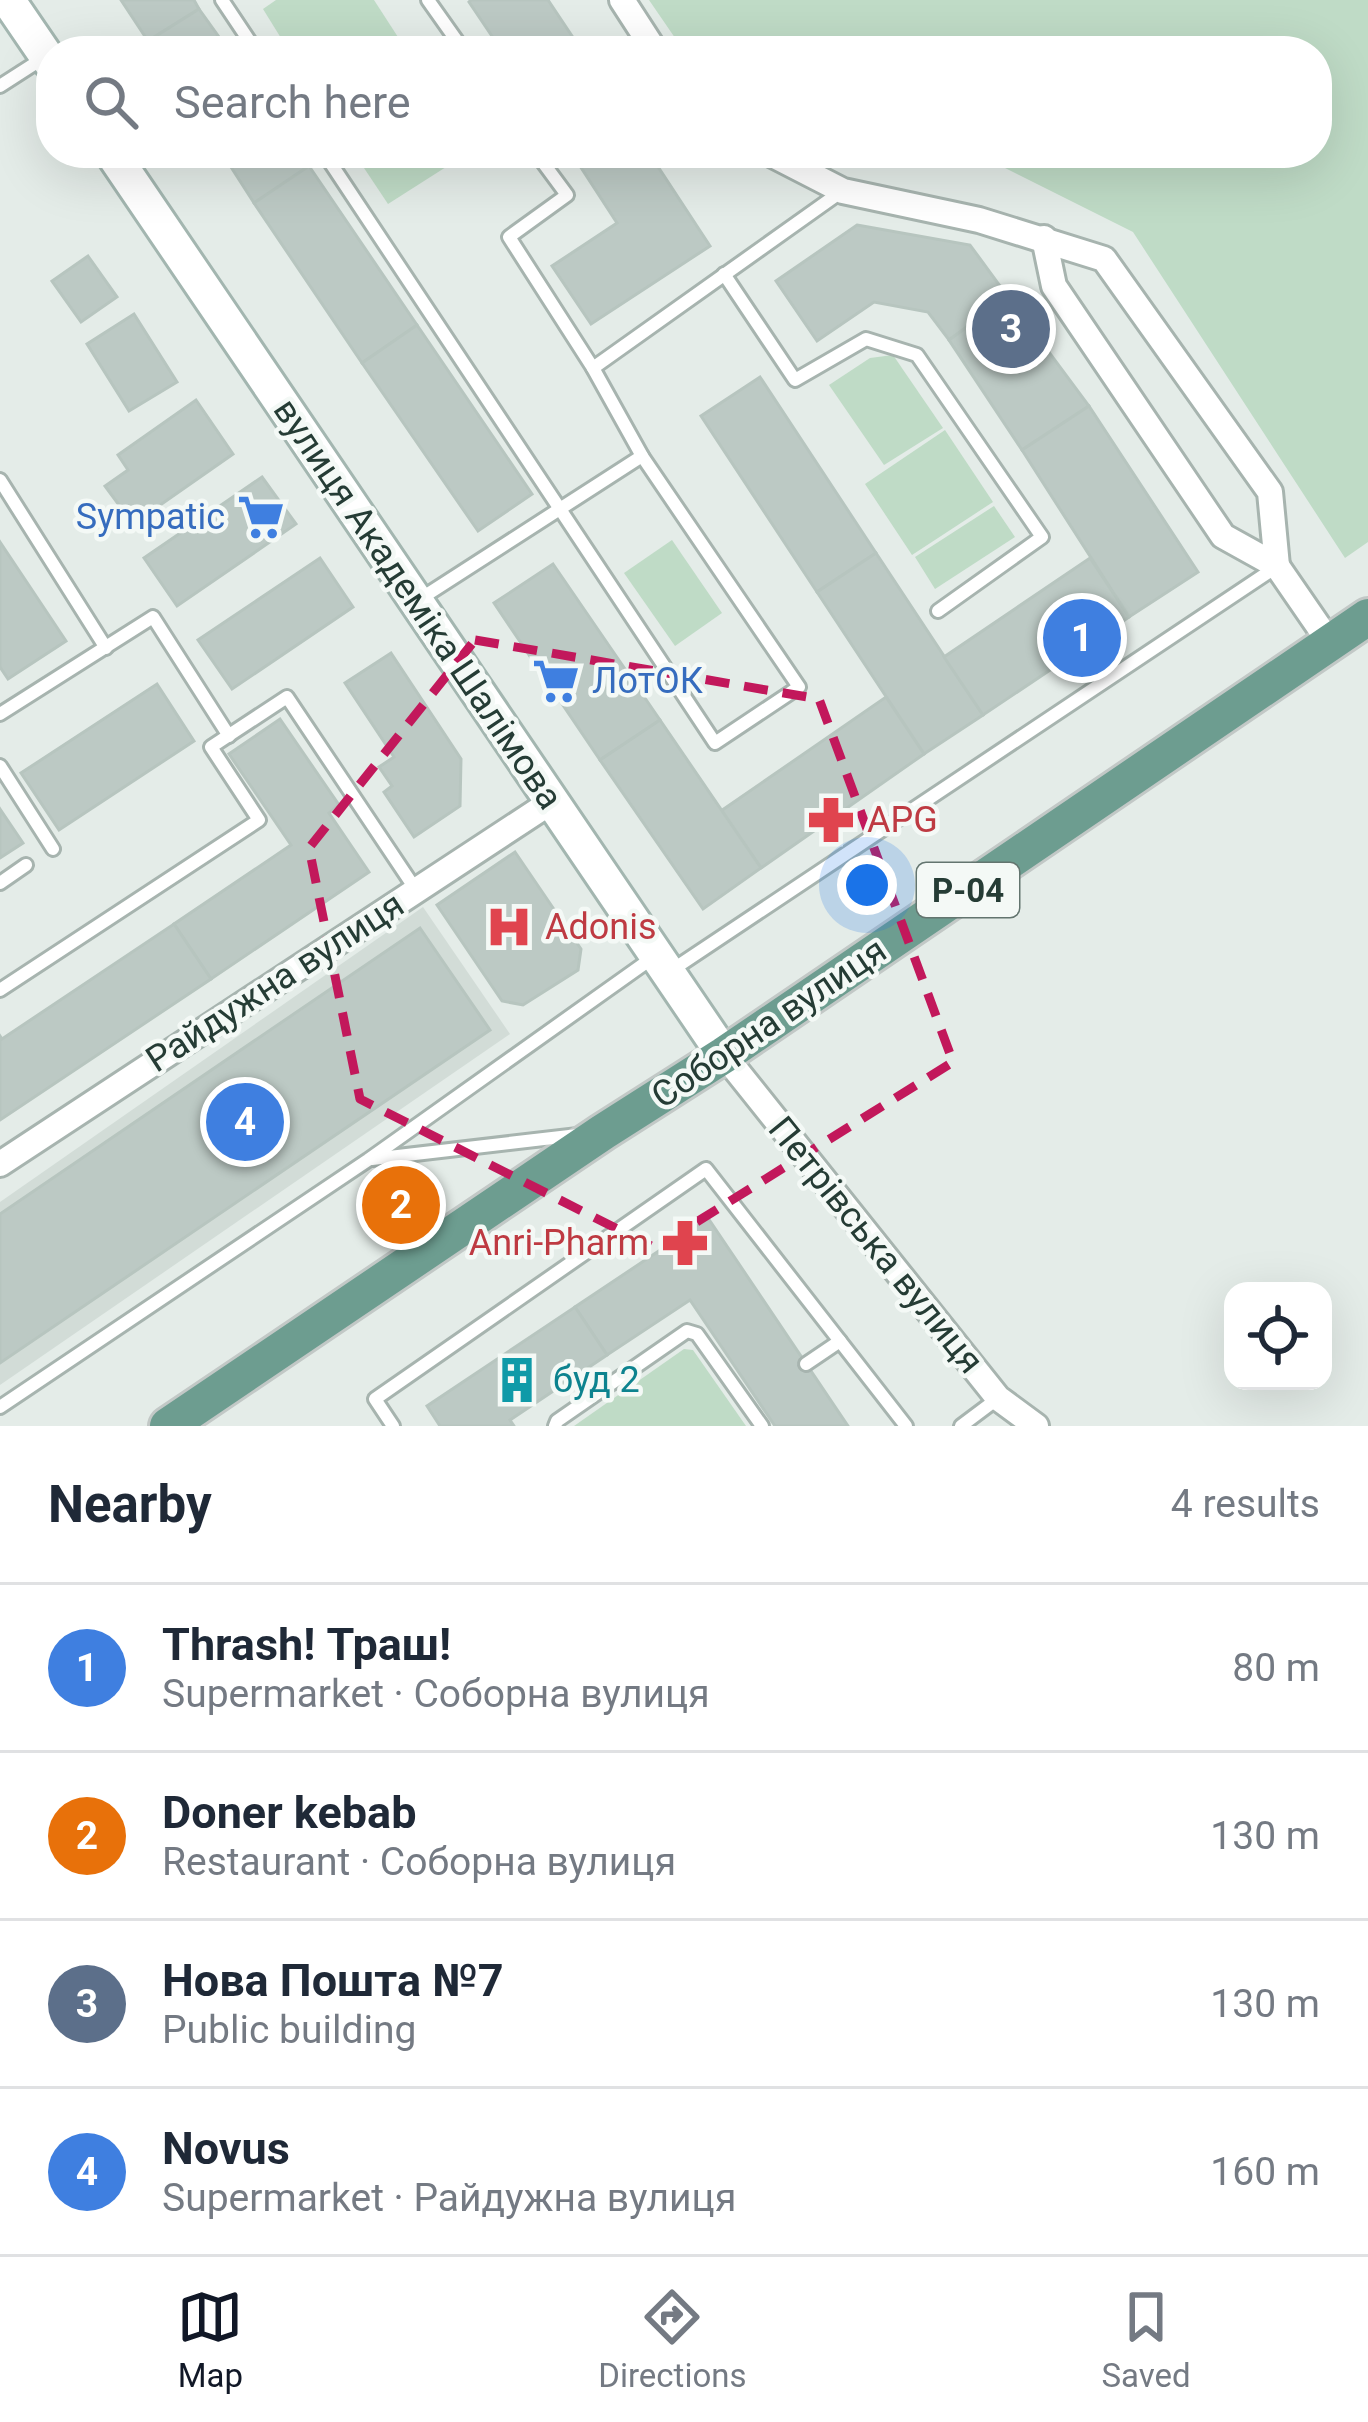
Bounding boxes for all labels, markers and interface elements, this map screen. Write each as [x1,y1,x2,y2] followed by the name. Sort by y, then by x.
[36,36,1332,168] search box
[78,69,144,135] icon: search
[174,76,411,129] text: Search here
[972,284,1050,374] pin: 3
[265,391,571,817] street label: вулиця Академіка Шалімова
[236,492,286,542] supermarket icon: Sympatic
[76,496,225,538] place label: Sympatic
[1043,593,1121,683] pin: 1
[531,656,581,706] supermarket icon: ЛотОК
[592,660,704,702] place label: ЛотОК
[806,795,856,845] pharmacy icon: APG
[867,799,938,841] place label: APG
[837,855,897,915] your location
[917,863,1019,917] road number: Р-04
[139,883,411,1081] street label: Райдужна вулиця
[484,902,534,952] hospital icon: Adonis
[545,906,657,948] place label: Adonis
[644,929,894,1117] street label: Соборна вулиця
[206,1077,284,1167] pin: 4
[760,1108,992,1382] street label: Петрівська вулиця
[362,1160,440,1250] pin: 2
[660,1218,710,1268] pharmacy icon: Anri-Pharm
[469,1222,649,1264] place label: Anri-Pharm
[1224,1282,1332,1390] map controls
[1224,1282,1332,1390] button: locate
[492,1355,542,1405] building icon: буд 2
[553,1359,640,1401] place label: буд 2
[48,1475,212,1534] text: Nearby
[1171,1481,1320,1527] text: 4 results
[162,1618,451,1671] text: Thrash! Траш!
[76,1645,98,1691] text: 1
[1232,1645,1320,1691] text: 80 m
[162,1671,710,1717] text: Supermarket · Соборна вулиця
[162,1786,416,1839] text: Doner kebab
[76,1813,98,1859] text: 2
[1210,1813,1320,1859] text: 130 m
[162,1839,676,1885] text: Restaurant · Соборна вулиця
[162,1954,504,2007] text: Нова Пошта №7
[76,1981,98,2027] text: 3
[1210,1981,1320,2027] text: 130 m
[162,2007,416,2053] text: Public building
[162,2122,290,2175] text: Novus
[76,2149,98,2195] text: 4
[1210,2149,1320,2195] text: 160 m
[162,2175,736,2221] text: Supermarket · Райдужна вулиця
[177,2284,243,2395] tab: Map
[598,2284,747,2395] tab: Directions
[1101,2284,1191,2395] tab: Saved

